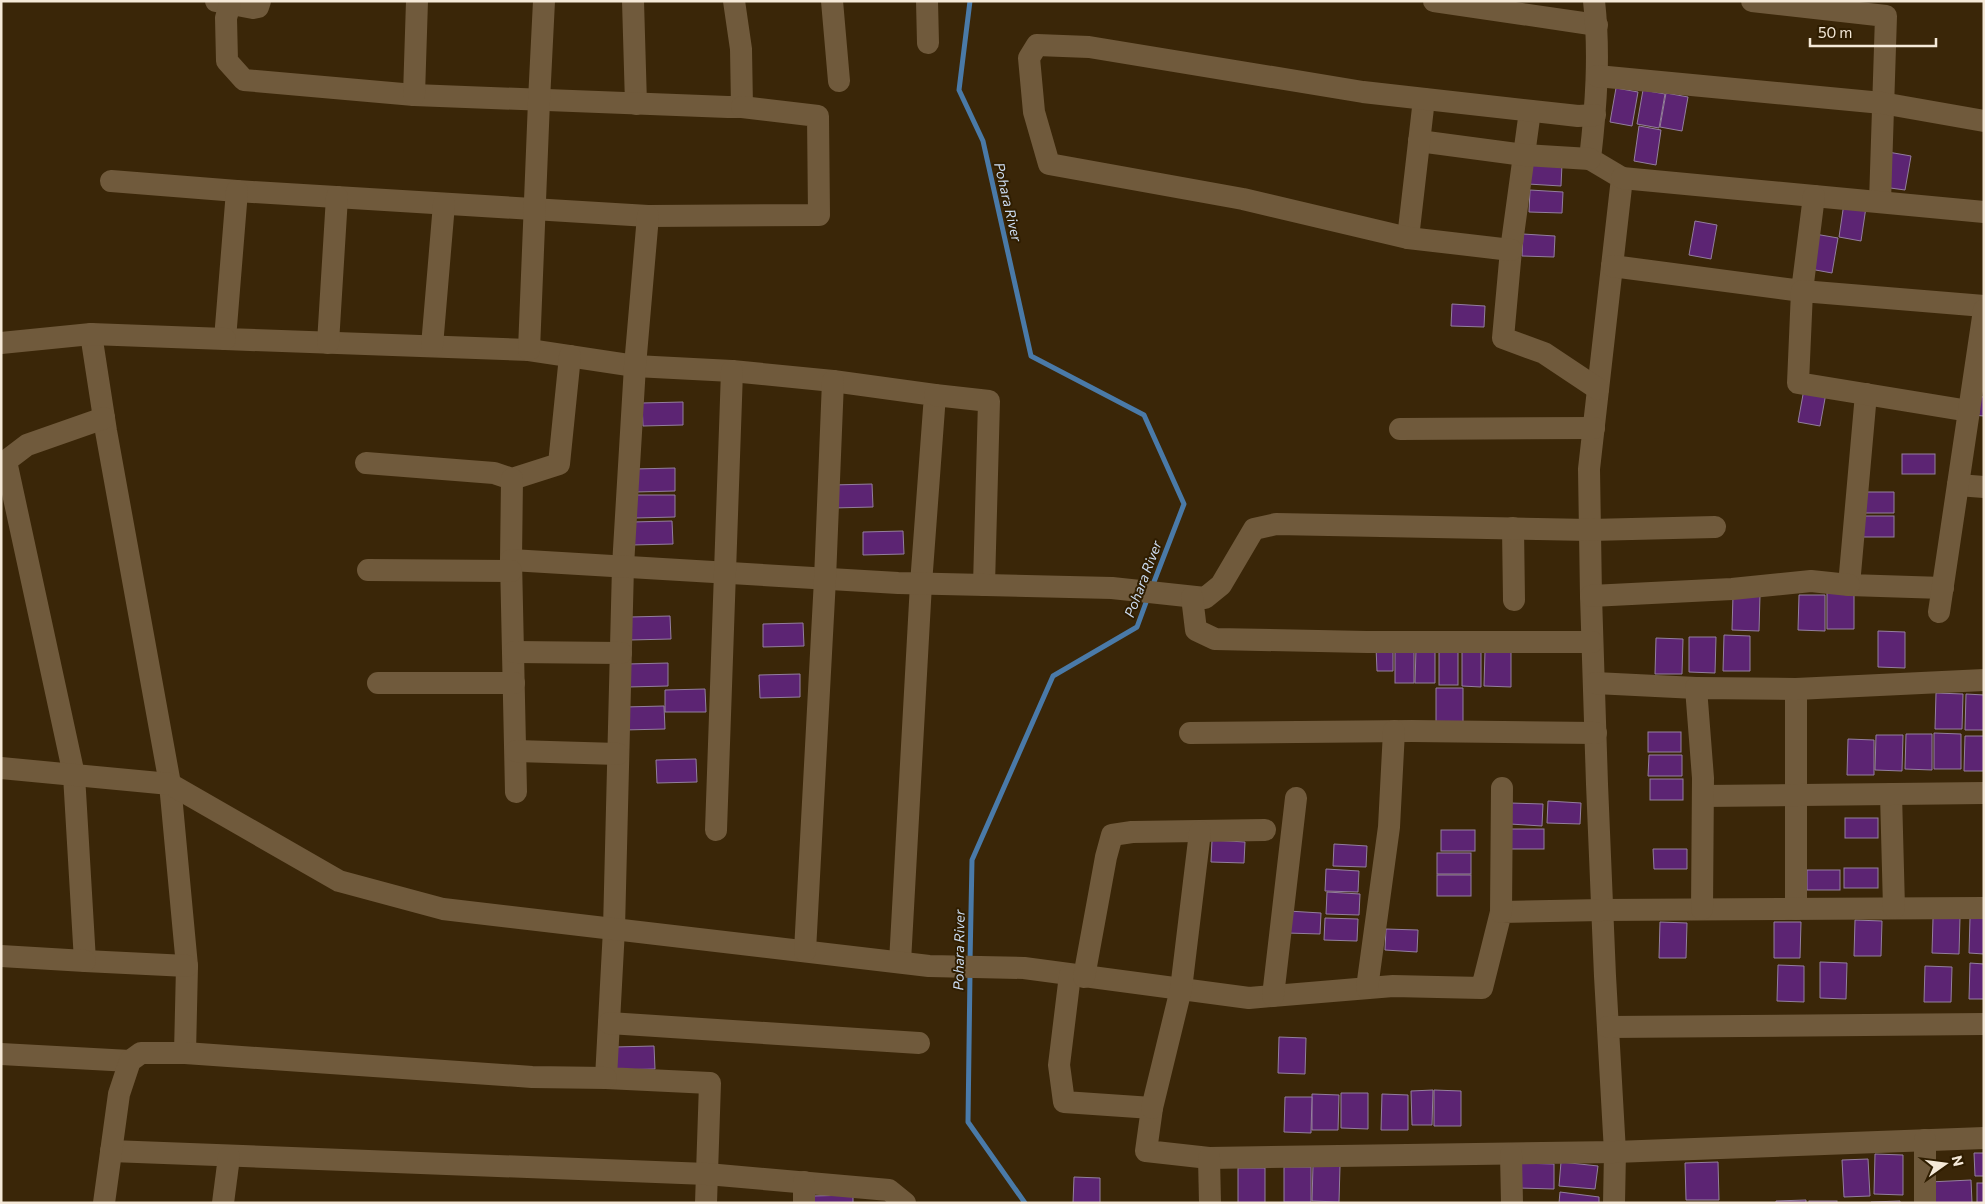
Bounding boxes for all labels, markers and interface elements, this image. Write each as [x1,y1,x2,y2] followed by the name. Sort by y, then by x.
[1810,15,1936,47] scale bar
[1818,23,1852,41] text: 50 m
[991,161,1026,244] water label: Pohara River
[1120,538,1165,620] water label: Pohara River
[949,909,968,990] water label: Pohara River
[1920,1139,1970,1189] north arrow
[1949,1154,1968,1168] text: N

